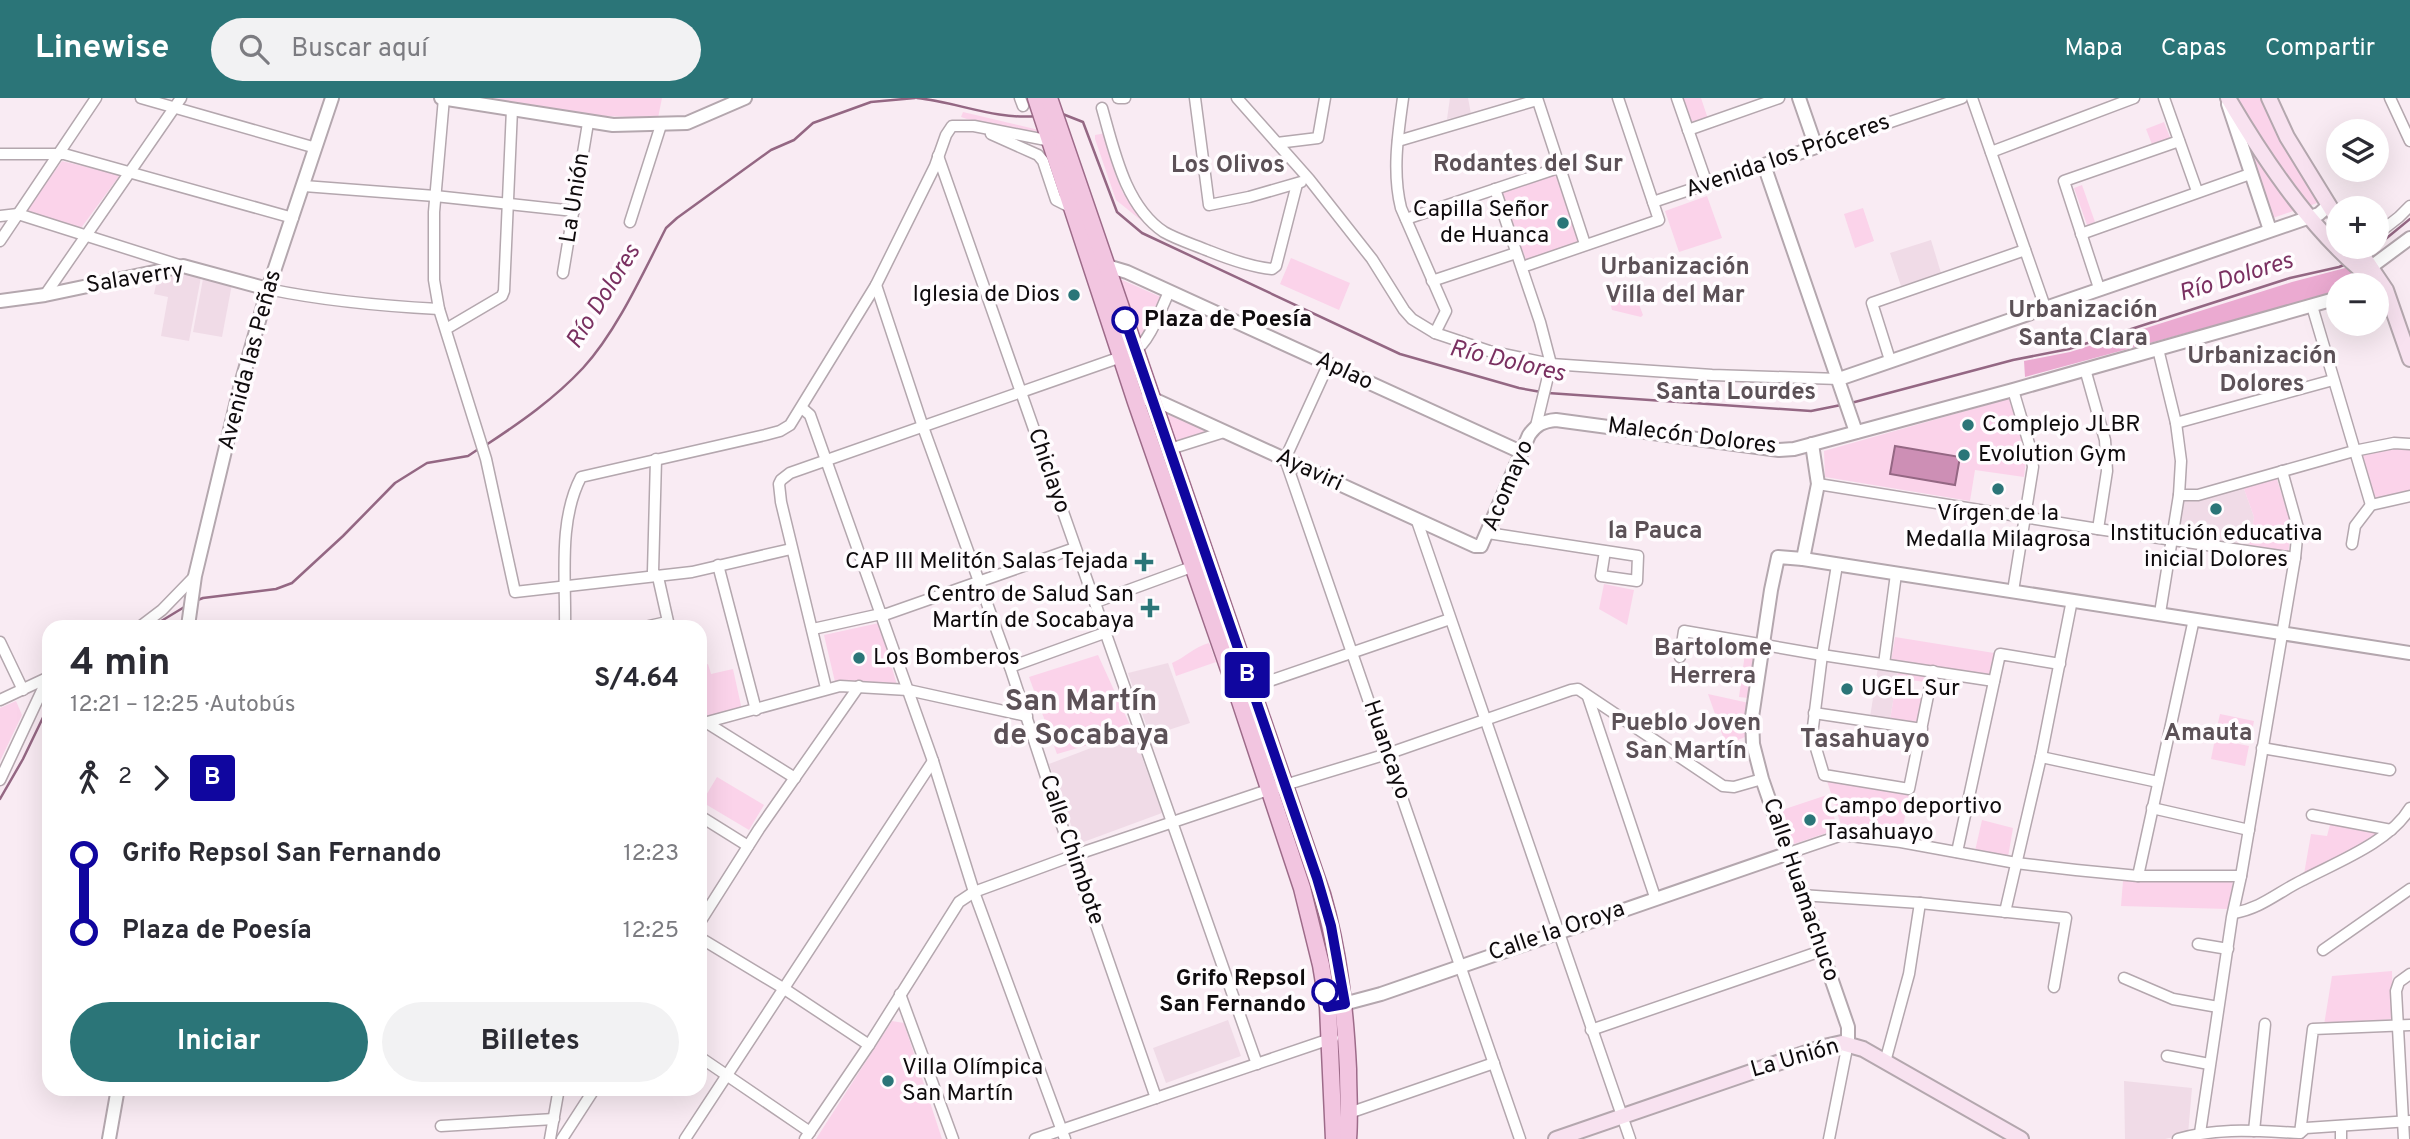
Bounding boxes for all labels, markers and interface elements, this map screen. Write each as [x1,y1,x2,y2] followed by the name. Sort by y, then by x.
[211,18,701,81] search box
[35,28,169,70] text: Linewise
[235,30,273,68] icon: search
[291,33,428,66] text: Buscar aquí
[2065,34,2123,64] text: Mapa
[2161,34,2227,64] text: Capas
[2265,34,2375,64] text: Compartir
[1682,108,1894,206] street label: Avenida los Próceres
[2326,119,2389,336] map controls
[2326,119,2389,182] button: layers
[1433,150,1623,180] district label: Rodantes del Sur
[555,151,597,245] street label: La Unión
[1171,151,1285,181] district label: Los Olivos
[1413,196,1549,251] place label: Capilla Señor de Huanca
[2326,196,2389,259] button: +
[1555,215,1571,231] marker: Capilla Señor de Huanca
[560,238,649,355] water label: Río Dolores
[2175,246,2298,310] water label: Río Dolores
[1600,253,1750,311] district label: Urbanización Villa del Mar
[84,257,186,301] street label: Salaverry
[213,267,289,453] street label: Avenida las Peñas
[2326,273,2389,336] button: −
[913,281,1060,310] place label: Iglesia de Dios
[1066,287,1082,303] marker: Iglesia de Dios
[2008,296,2158,354] district label: Urbanización Santa Clara
[1144,306,1312,335] place label: Plaza de Poesía
[1112,307,1138,333] marker: Plaza de Poesía
[1446,334,1569,390] water label: Río Dolores
[2187,342,2337,400] district label: Urbanización Dolores
[1311,346,1377,398] street label: Aplao
[1656,378,1816,408] district label: Santa Lourdes
[1982,411,2141,440] place label: Complejo JLBR
[1606,412,1778,462] street label: Malecón Dolores
[1960,417,1976,433] marker: Complejo JLBR
[1020,425,1076,517] street label: Chiclayo
[1477,436,1541,536] street label: Acomayo
[1978,441,2126,470] place label: Evolution Gym
[1271,443,1347,499] street label: Ayaviri
[1956,447,1972,463] marker: Evolution Gym
[1990,481,2006,497] marker: Vírgen de la Medalla Milagrosa
[1905,500,2091,555] place label: Vírgen de la Medalla Milagrosa
[2208,501,2224,517] marker: Institución educativa inicial Dolores
[1608,517,1702,547] district label: la Pauca
[2110,520,2322,575] place label: Institución educativa inicial Dolores
[845,548,1128,577] place label: CAP III Melitón Salas Tejada
[1134,552,1154,572] marker: CAP III Melitón Salas Tejada
[927,581,1134,636] place label: Centro de Salud San Martín de Socabaya
[1140,598,1160,618] marker: Centro de Salud San Martín de Socabaya
[1654,634,1772,692] district label: Bartolome Herrera
[70,640,170,689] text: 4 min
[873,644,1020,673] place label: Los Bomberos
[851,650,867,666] marker: Los Bomberos
[1224,652,1270,698] line badge: B
[1239,660,1255,690] text: B
[594,663,679,696] text: S/4.64
[1861,675,1960,704] place label: UGEL Sur
[1839,681,1855,697] marker: UGEL Sur
[993,684,1169,755] district label: San Martín de Socabaya
[70,691,296,720] text: 12:21 – 12:25 · Autobús
[1356,697,1416,803] street label: Huancayo
[1611,709,1761,767] district label: Pueblo Joven San Martín
[2164,719,2252,749] district label: Amauta
[1800,724,1930,757] district label: Tasahuayo
[70,759,108,797] icon: walk
[142,759,180,797] icon: forward
[118,763,132,792] text: 2
[204,763,221,793] text: B
[1032,771,1110,929] street label: Calle Chimbote
[1824,793,2002,848] place label: Campo deportivo Tasahuayo
[1755,794,1845,986] street label: Calle Huamachuco
[1802,812,1818,828] marker: Campo deportivo Tasahuayo
[122,838,442,871] text: Grifo Repsol San Fernando
[623,840,679,869] text: 12:23
[1485,895,1629,969] street label: Calle la Oroya
[122,915,312,948] text: Plaza de Poesía
[623,917,679,946] text: 12:25
[1159,965,1306,1020] place label: Grifo Repsol San Fernando
[1312,979,1338,1005] marker: Grifo Repsol San Fernando
[70,1002,368,1082] button: Iniciar
[382,1002,679,1082] button: Billetes
[1747,1033,1843,1085] street label: La Unión
[902,1054,1043,1109] place label: Villa Olímpica San Martín
[880,1073,896,1089] marker: Villa Olímpica San Martín

